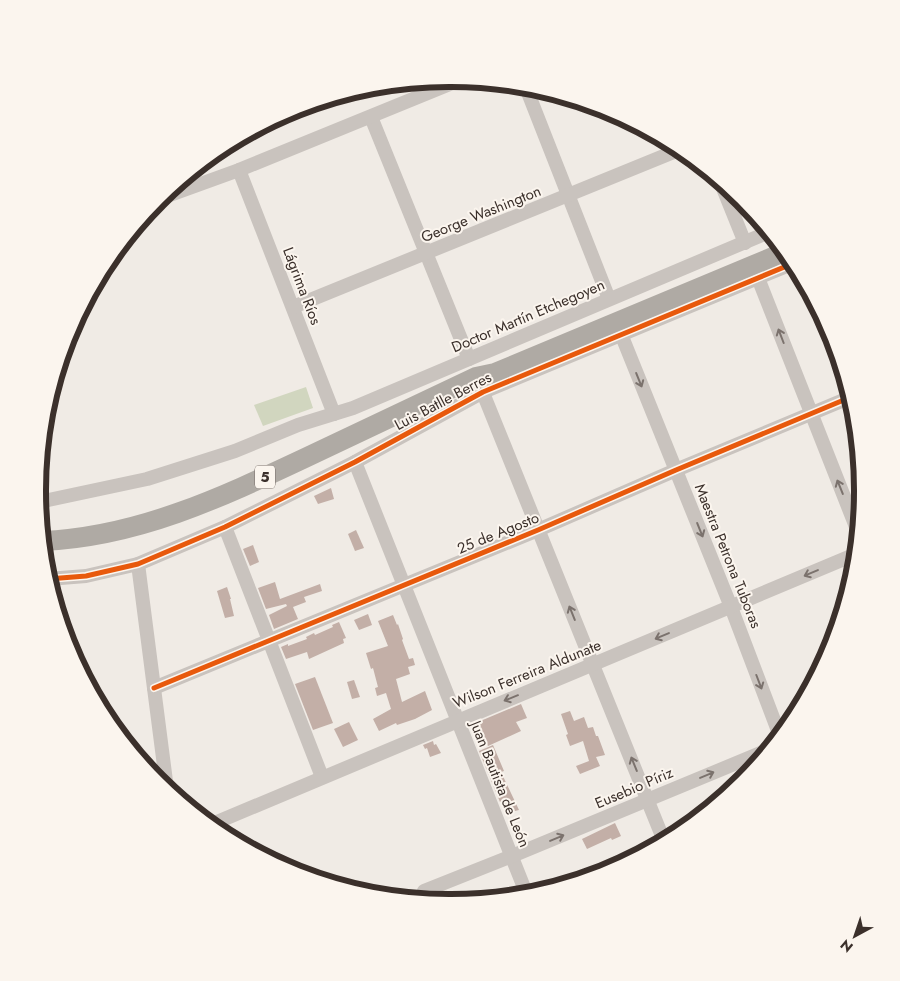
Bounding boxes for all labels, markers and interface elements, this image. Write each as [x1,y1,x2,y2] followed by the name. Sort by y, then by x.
[418,180,544,248] street label: George Washington
[277,244,327,328] street label: Lágrima Ríos
[448,274,608,358] street label: Doctor Martín Etchegoyen
[776,329,785,344] one-way arrow
[391,366,495,436] street label: Luis Batlle Berres
[636,372,645,387] one-way arrow
[255,466,275,488] road number: 5
[689,480,767,632] street label: Maestra Petrona Tuboras
[835,480,845,495] one-way arrow
[454,507,542,559] street label: 25 de Agosto
[696,522,705,537] one-way arrow
[804,568,819,578] one-way arrow
[567,606,576,621] one-way arrow
[655,631,670,641] one-way arrow
[449,634,605,714] street label: Wilson Ferreira Aldunate
[756,674,765,689] one-way arrow
[504,694,520,703] one-way arrow
[464,716,535,851] street label: Juan Bautista de León
[628,756,637,771] one-way arrow
[591,762,677,814] street label: Eusebio Píriz
[699,770,714,780] one-way arrow
[549,832,564,842] one-way arrow
[830,911,880,961] north arrow
[836,935,857,957] text: N

